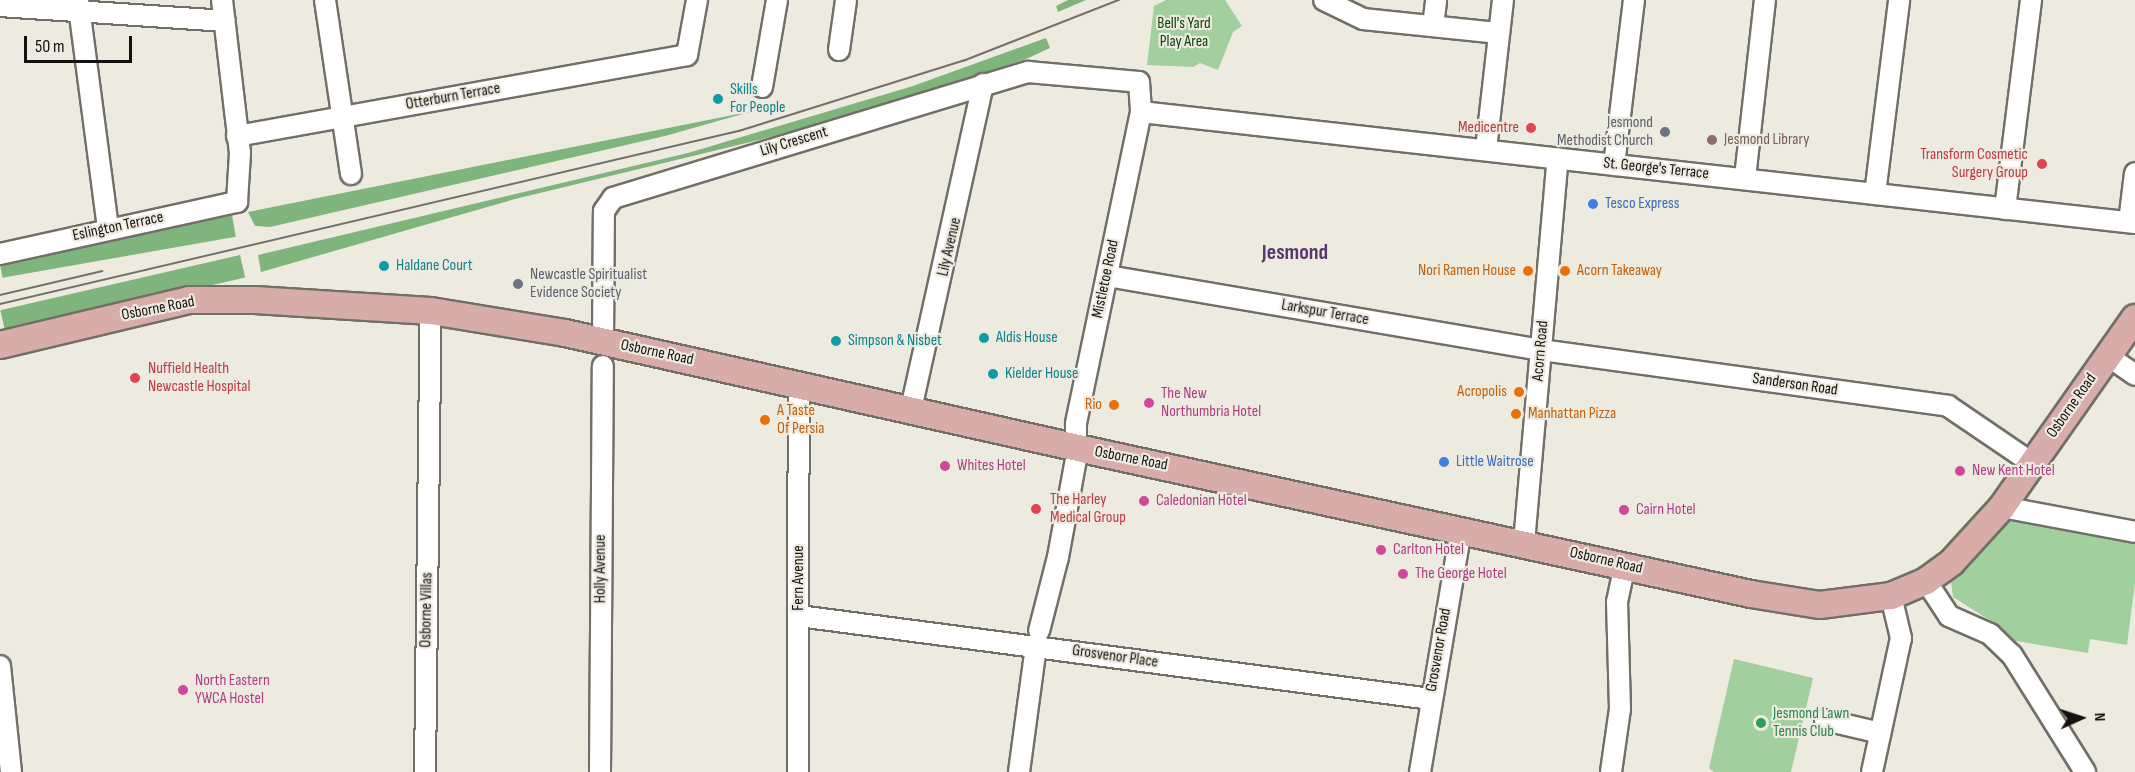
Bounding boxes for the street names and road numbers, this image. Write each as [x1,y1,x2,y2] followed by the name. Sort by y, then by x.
[404,79,502,115] street label: Otterburn Terrace
[758,123,830,161] street label: Lily Crescent
[1602,154,1710,184] street label: St. George's Terrace
[71,208,165,246] street label: Eslington Terrace
[934,216,966,278] street label: Lily Avenue
[1088,238,1124,320] street label: Mistletoe Road
[120,293,196,325] street label: Osborne Road
[1280,296,1370,330] street label: Larkspur Terrace
[1529,320,1553,382] street label: Acorn Road
[619,336,695,370] street label: Osborne Road
[1751,370,1839,400] street label: Sanderson Road
[2043,370,2101,442] street label: Osborne Road
[1093,443,1169,475] street label: Osborne Road
[591,535,611,603] street label: Holly Avenue
[1568,543,1644,579] street label: Osborne Road
[789,545,809,611] street label: Fern Avenue
[417,572,437,648] street label: Osborne Villas
[1422,607,1456,693] street label: Grosvenor Road
[1071,641,1159,673] street label: Grosvenor Place

